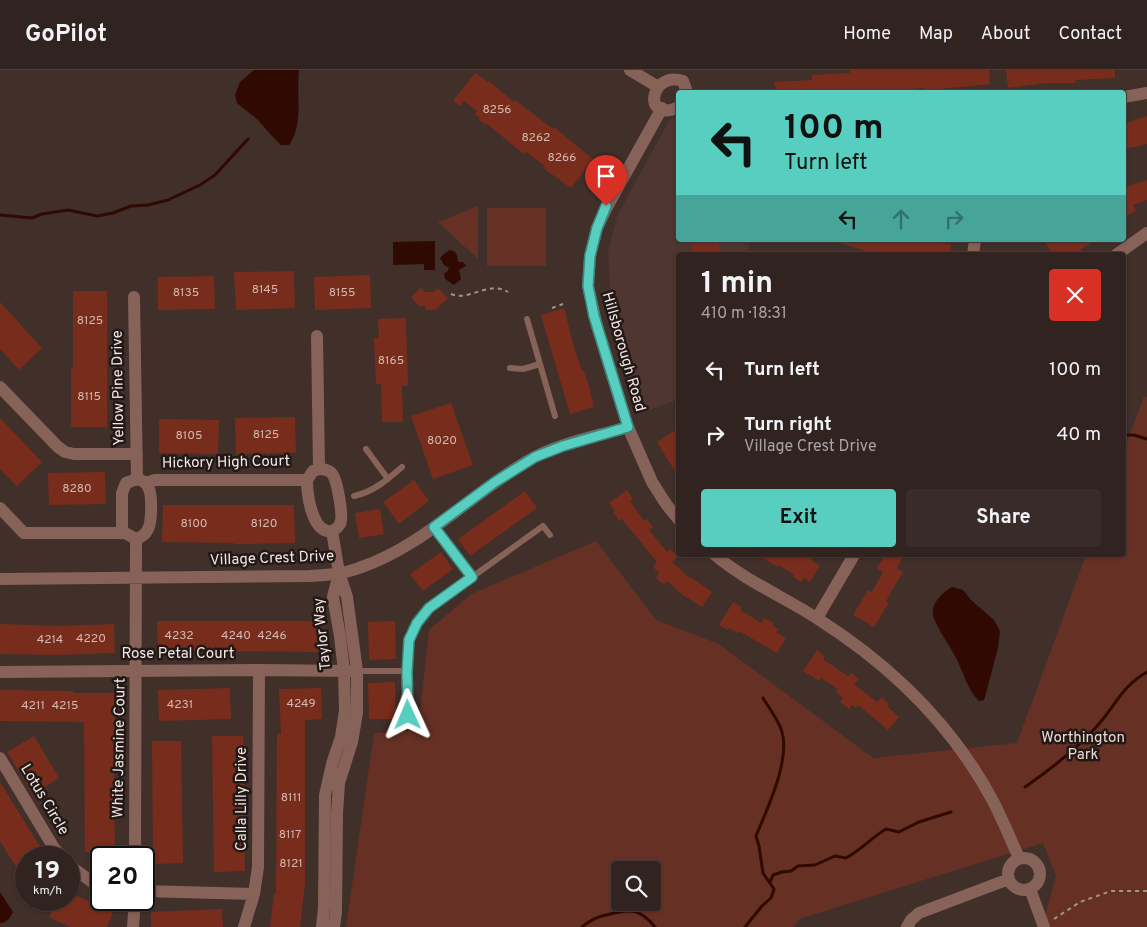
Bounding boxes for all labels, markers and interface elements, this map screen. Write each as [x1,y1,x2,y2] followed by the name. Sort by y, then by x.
[25,20,107,50] text: GoPilot
[843,23,891,46] text: Home
[919,23,953,46] text: Map
[981,23,1030,46] text: About
[1058,23,1122,46] text: Contact
[482,102,512,118] house number: 8256
[784,107,884,151] text: 100 m
[701,110,766,175] icon: left
[522,130,550,146] house number: 8262
[548,150,576,166] house number: 8266
[784,150,867,177] text: Turn left
[585,155,627,206] pin
[592,162,620,190] icon: arrive
[834,205,862,233] icon: left
[887,205,915,233] icon: ahead
[940,205,968,233] icon: right
[701,266,773,303] text: 1 min
[1049,269,1101,321] button: close
[252,282,278,298] house number: 8145
[173,285,199,301] house number: 8135
[329,285,355,301] house number: 8155
[597,290,649,414] street label: Hillsborough Road
[701,304,787,324] text: 410 m · 18:31
[77,313,103,329] house number: 8125
[108,330,130,446] street label: Yellow Pine Drive
[378,353,404,369] house number: 8165
[701,356,729,384] icon: left
[744,358,820,382] text: Turn left
[1049,358,1101,382] text: 100 m
[77,389,101,405] house number: 8115
[744,413,832,437] text: Turn right
[701,421,729,449] icon: right
[1056,423,1101,447] text: 40 m
[253,427,279,443] house number: 8125
[176,428,202,444] house number: 8105
[427,433,457,449] house number: 8020
[744,437,877,457] text: Village Crest Drive
[162,452,290,474] street label: Hickory High Court
[62,481,92,497] house number: 8280
[701,489,896,547] button: Exit
[906,489,1101,547] button: Share
[180,516,208,532] house number: 8100
[251,516,277,532] house number: 8120
[210,547,334,571] street label: Village Crest Drive
[310,597,336,671] street label: Taylor Way
[164,628,194,644] house number: 4232
[221,628,251,644] house number: 4240
[257,628,287,644] house number: 4246
[76,631,106,647] house number: 4220
[37,632,63,648] house number: 4214
[121,645,235,664] street label: Rose Petal Court
[109,678,131,818] street label: White Jasmine Court
[381,688,433,740] position arrow
[286,696,316,712] house number: 4249
[167,697,193,713] house number: 4231
[21,698,45,714] house number: 4211
[52,698,78,714] house number: 4215
[1041,729,1125,765] park label: Worthington Park
[233,747,252,851] street label: Calla Lilly Drive
[15,761,73,839] street label: Lotus Circle
[281,790,301,806] house number: 8111
[279,827,301,843] house number: 8117
[90,846,155,911] speed limit sign: 20
[35,856,60,888] text: 19
[279,856,303,872] house number: 8121
[611,861,661,911] map controls
[611,861,661,911] button: search
[33,883,62,899] text: km/h

